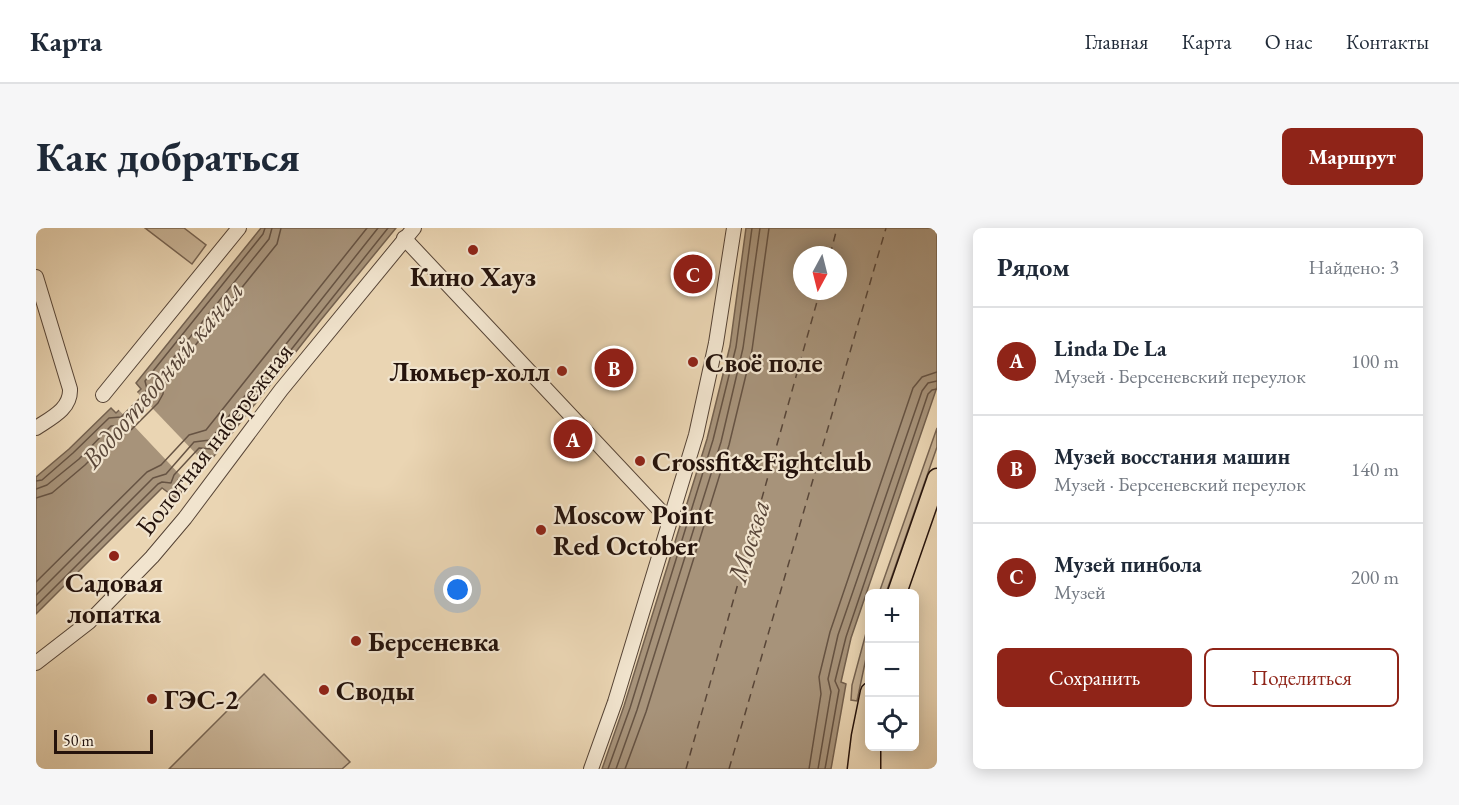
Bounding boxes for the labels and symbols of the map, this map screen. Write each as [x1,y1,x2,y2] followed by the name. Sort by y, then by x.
[466,243,480,257] marker: Кино Хауз
[793,246,847,300] north arrow
[674,252,712,296] pin: C
[410,259,536,294] place label: Кино Хауз
[72,273,251,476] water label: Водоотводный канал
[128,335,300,543] street label: Болотная набережная
[705,345,823,380] place label: Своё поле
[594,346,634,390] pin: B
[389,354,550,389] place label: Люмьер-холл
[686,355,700,369] marker: Своё поле
[555,364,569,378] marker: Люмьер-холл
[554,416,592,462] pin: A
[652,444,872,479] place label: Crossfit&Fightclub
[633,454,647,468] marker: Crossfit&Fightclub
[718,495,778,589] water label: Москва
[553,497,714,563] place label: Moscow Point Red October
[534,523,548,537] marker: Moscow Point Red October
[107,549,121,563] marker: Садовая лопатка
[65,565,163,631] place label: Садовая лопатка
[443,575,472,604] your location
[368,624,500,659] place label: Берсеневка
[349,634,363,648] marker: Берсеневка
[336,673,415,708] place label: Своды
[164,682,239,717] place label: ГЭС-2
[317,683,331,697] marker: Своды
[145,692,159,706] marker: ГЭС-2
[54,727,153,754] scale bar

